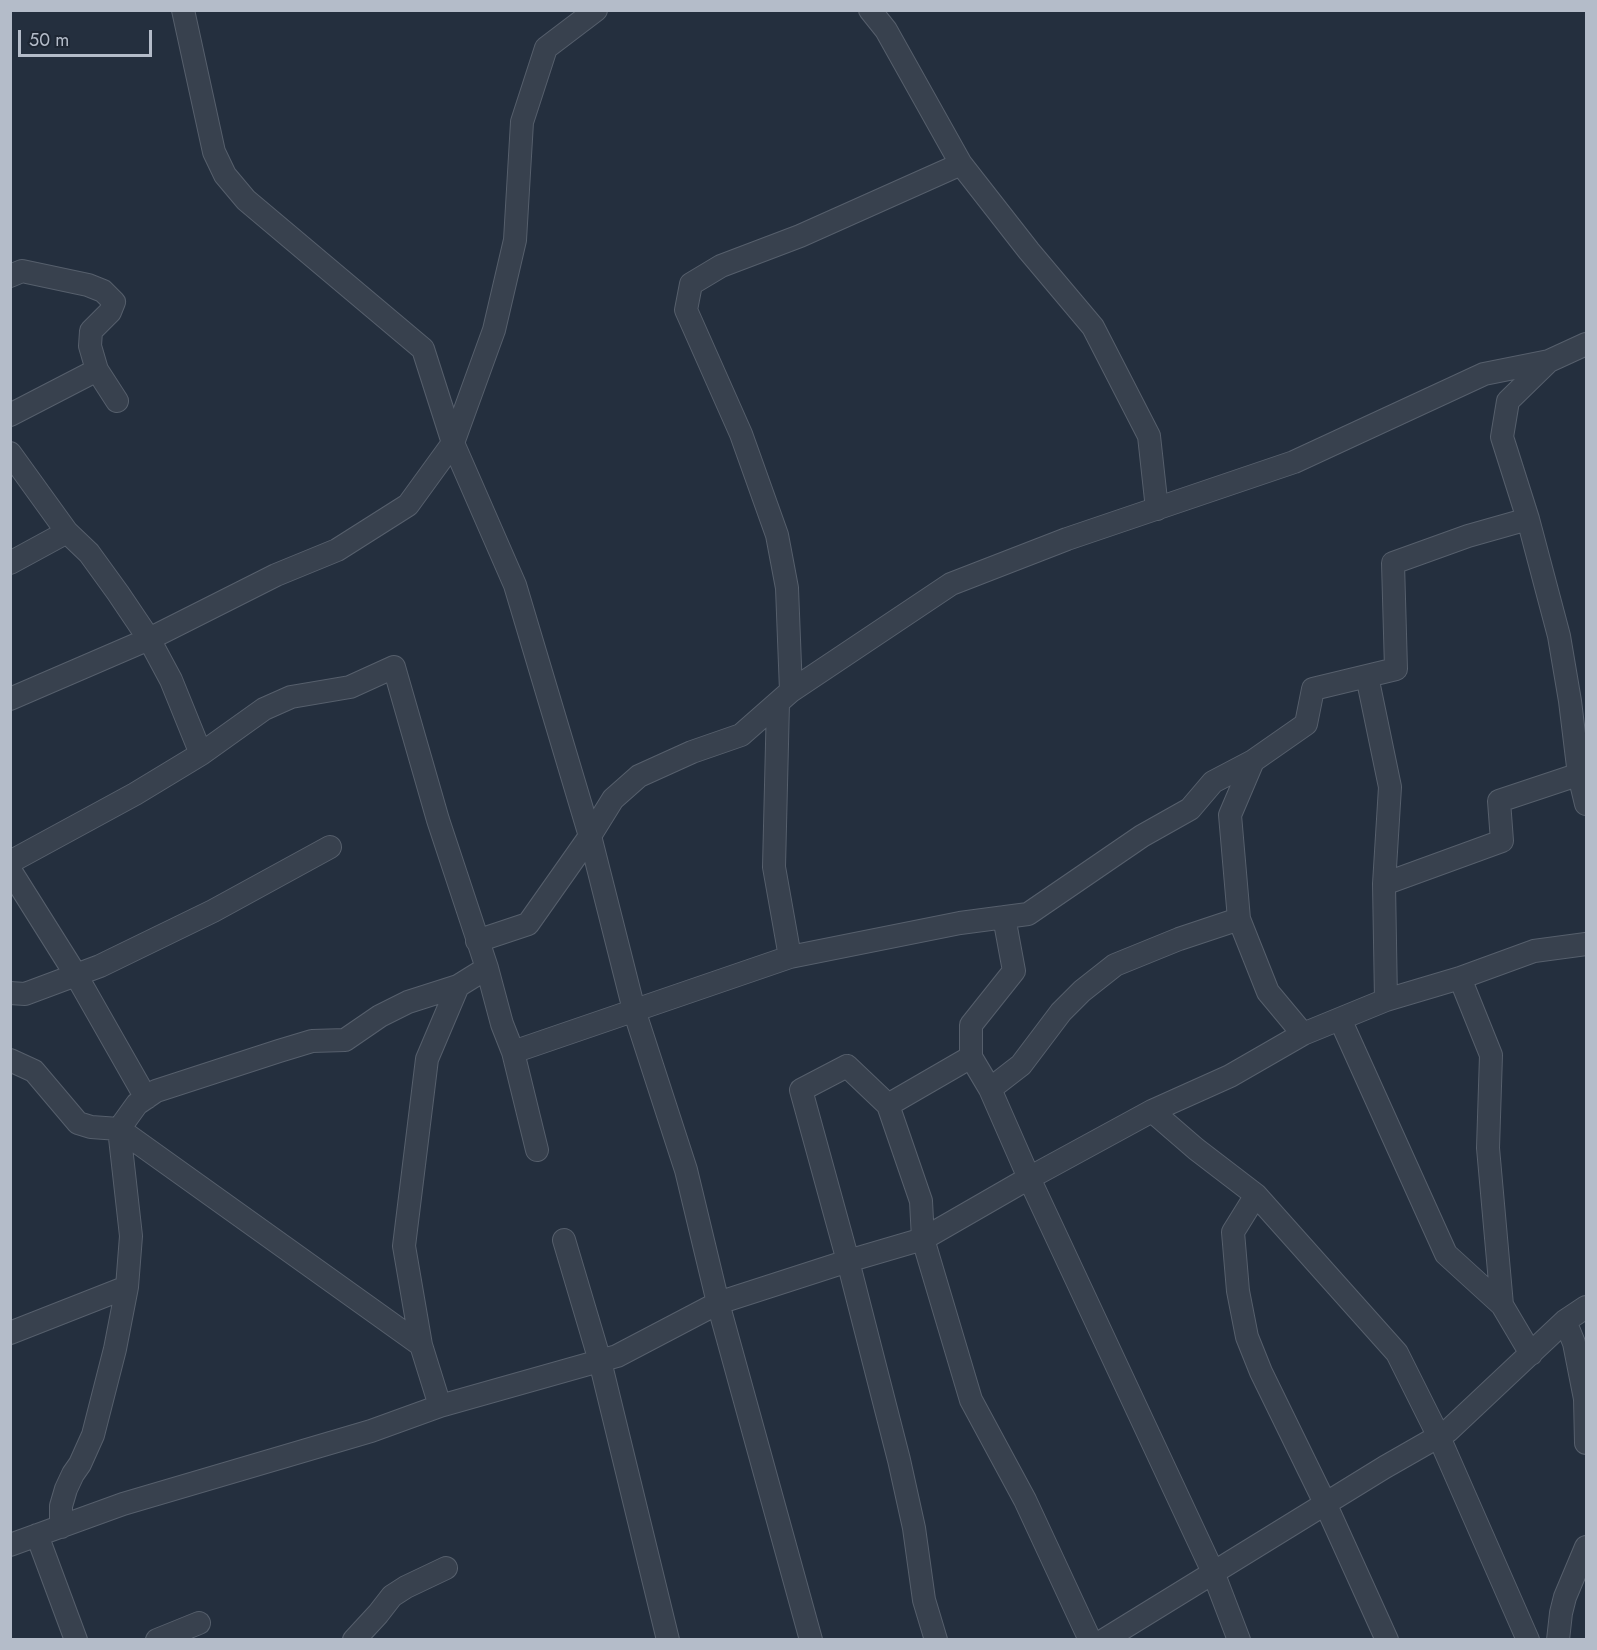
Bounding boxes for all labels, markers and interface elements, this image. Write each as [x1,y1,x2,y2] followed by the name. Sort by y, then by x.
[21,18,154,56] scale bar
[29,27,69,53] text: 50 m

